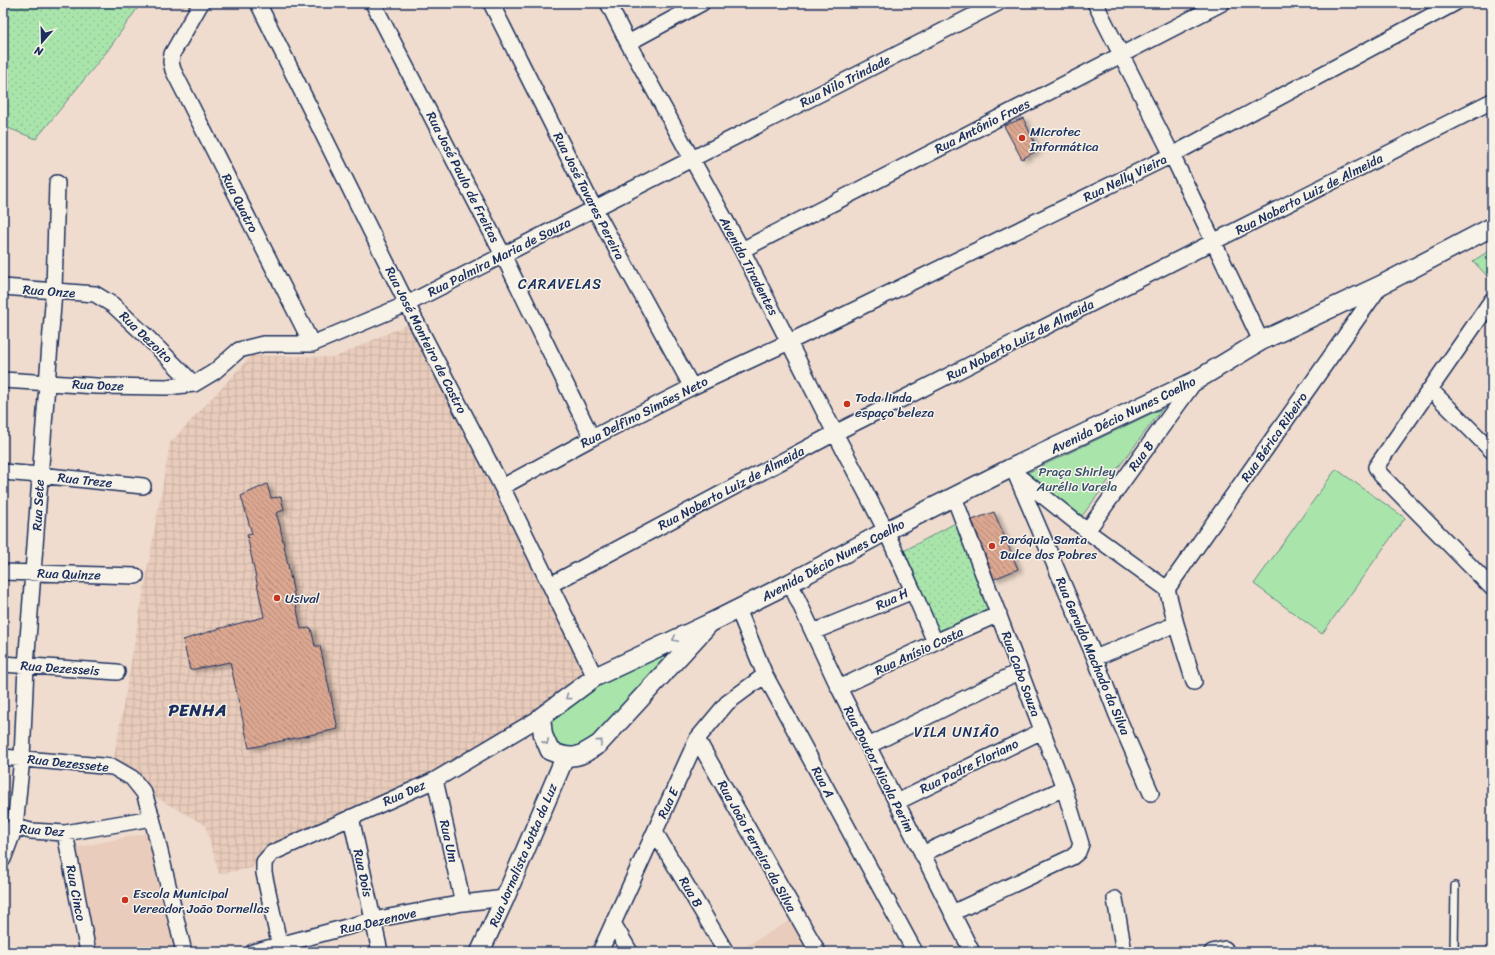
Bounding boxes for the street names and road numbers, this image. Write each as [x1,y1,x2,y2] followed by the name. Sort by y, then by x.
[796,48,895,114] street label: Rua Nilo Trindade
[930,92,1034,160] street label: Rua Antônio Froes
[420,107,506,247] street label: Rua José Paulo de Freitas
[547,128,631,264] street label: Rua José Tavares Pereira
[1231,146,1387,241] street label: Rua Noberto Luiz de Almeida
[1079,148,1171,208] street label: Rua Nelly Vieira
[215,169,265,237] street label: Rua Quatro
[423,211,575,303] street label: Rua Palmira Maria de Souza
[713,211,785,320] street label: Avenida Tiradentes
[379,262,473,418] street label: Rua José Monteiro de Castro
[22,278,76,304] street label: Rua Onze
[942,292,1098,387] street label: Rua Noberto Luiz de Almeida
[114,305,179,369] street label: Rua Dezoito
[576,370,712,454] street label: Rua Delfino Simões Neto
[1045,370,1200,461] street label: Avenida Décio Nunes Coelho
[72,373,125,397] street label: Rua Doze
[1234,387,1314,487] street label: Rua Bérica Ribeiro
[1122,436,1160,476] street label: Rua B
[654,439,809,536] street label: Rua Noberto Luiz de Almeida
[56,466,114,494] street label: Rua Treze
[25,478,51,531] street label: Rua Sete
[756,512,909,608] street label: Avenida Décio Nunes Coelho
[37,561,102,587] street label: Rua Quinze
[1049,573,1137,739] street label: Rua Geraldo Machado da Silva
[872,581,913,617] street label: Rua H
[871,620,968,682] street label: Rua Anísio Costa
[995,628,1047,721] street label: Rua Cabo Souza
[20,654,101,682] street label: Rua Dezesseis
[837,702,921,836] street label: Rua Doutor Nicola Perim
[916,732,1023,800] street label: Rua Padre Floriano
[26,747,110,779] street label: Rua Dezessete
[805,762,841,802] street label: Rua A
[379,773,430,813] street label: Rua Dez
[711,776,803,917] street label: Rua João Ferreira da Silva
[482,779,564,931] street label: Rua Jornalista Jotta da Luz
[651,783,686,822] street label: Rua E
[19,817,66,843] street label: Rua Dez
[433,817,465,865] street label: Rua Um
[347,847,380,900] street label: Rua Dois
[59,863,93,923] street label: Rua Cinco
[673,872,709,912] street label: Rua B
[338,901,418,941] street label: Rua Dezenove

